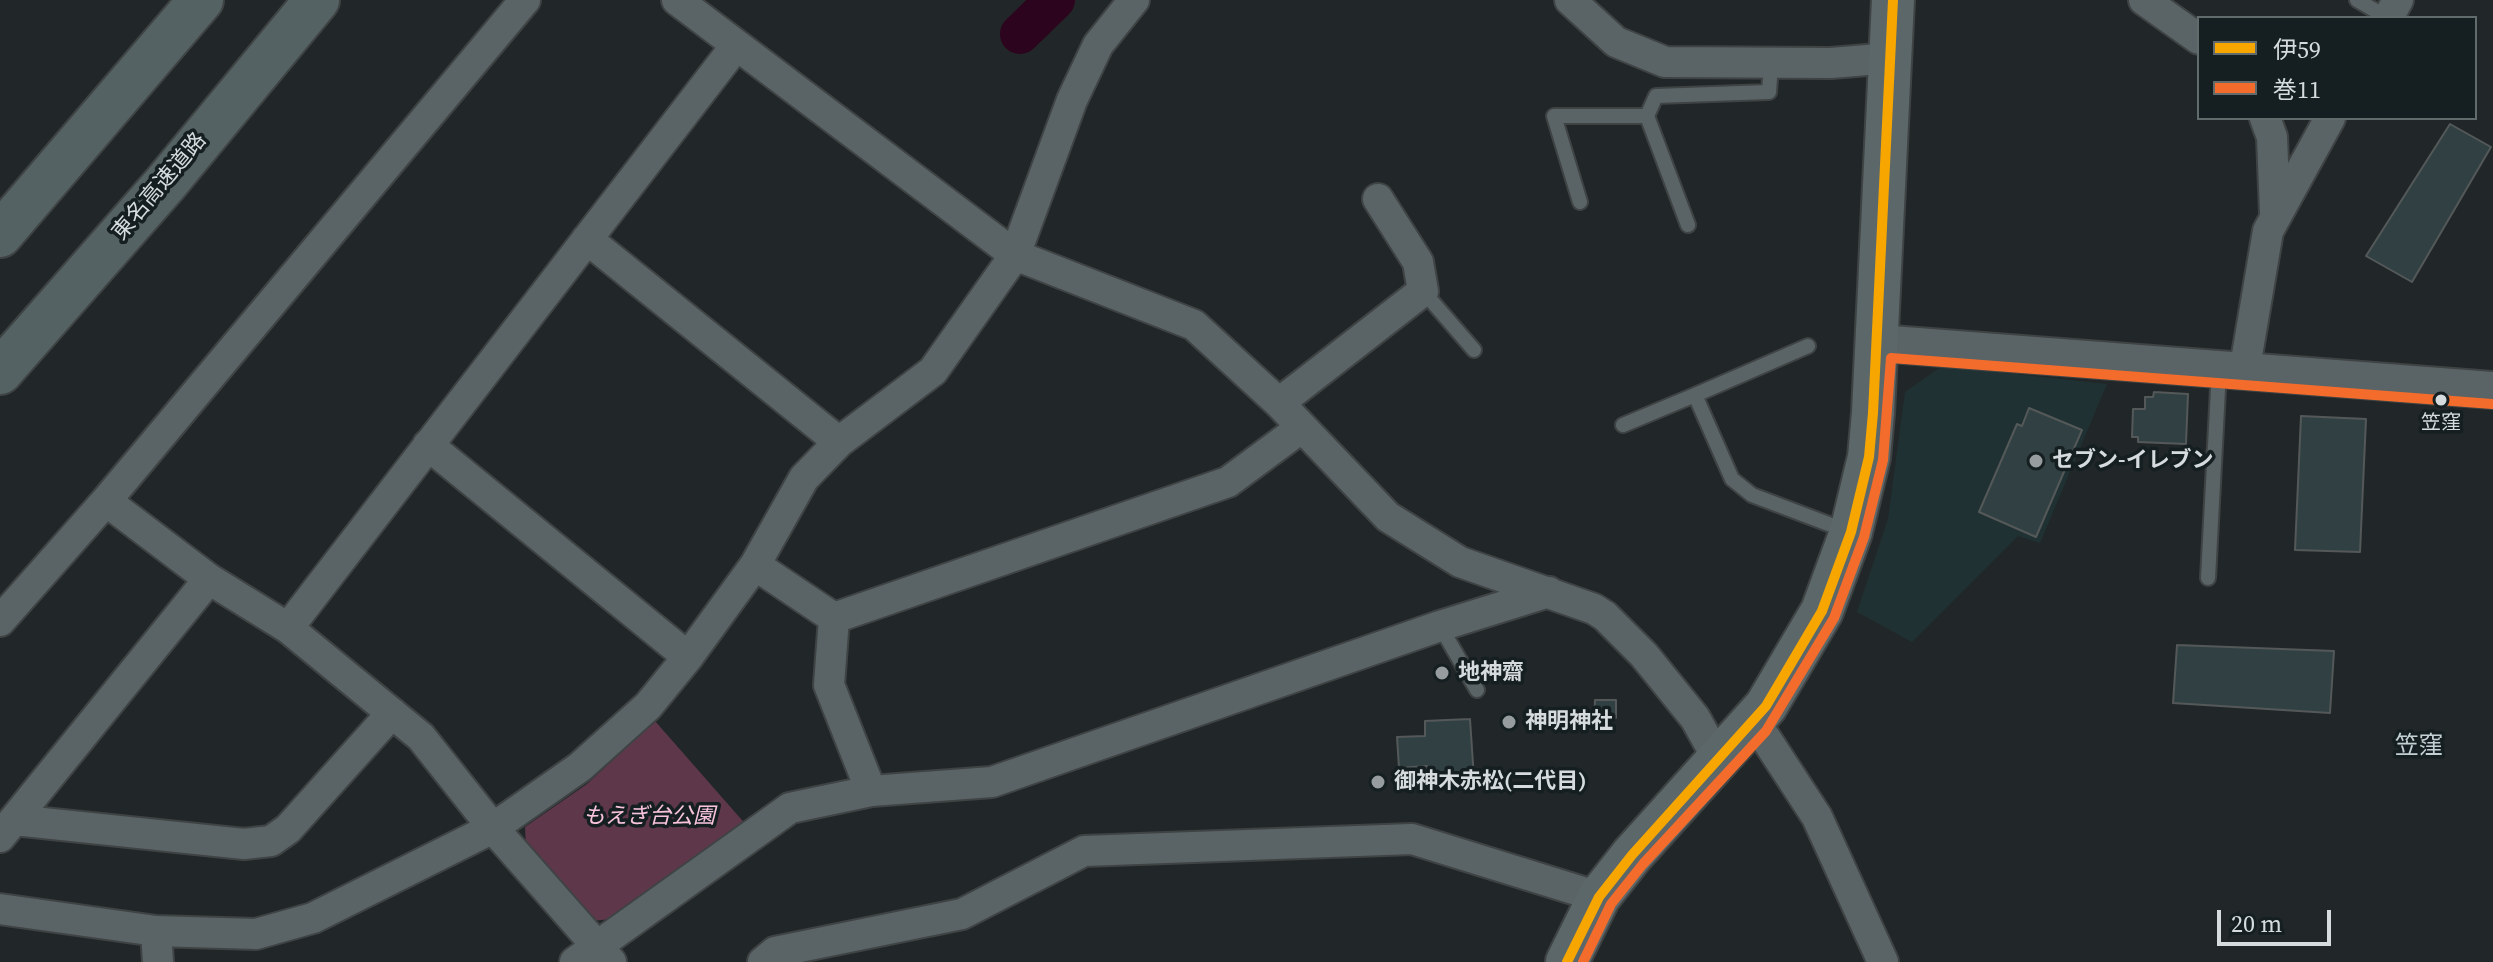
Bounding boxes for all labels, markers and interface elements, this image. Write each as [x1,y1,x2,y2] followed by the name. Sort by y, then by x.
[2197,16,2477,120] legend
[2273,33,2321,66] text: 伊59
[2273,73,2321,106] text: 巻11
[107,128,213,246] street label: 東名高速道路
[2433,392,2449,408] marker: 笠窪
[2421,412,2461,436] place label: 笠窪
[2052,448,2213,474] place label: セブン-イレブン
[2027,452,2045,470] marker: セブン-イレブン
[1458,660,1524,686] place label: 地神齋
[1433,664,1451,682] marker: 地神齋
[1525,709,1613,735] place label: 神明神社
[1500,713,1518,731] marker: 神明神社
[2395,733,2443,761] district label: 笠窪
[1394,769,1587,795] place label: 御神木赤松(二代目)
[1369,773,1387,791] marker: 御神木赤松(二代目)
[583,804,715,830] park label: もえぎ台公園
[2221,894,2335,944] scale bar
[2231,907,2282,940] text: 20 m

